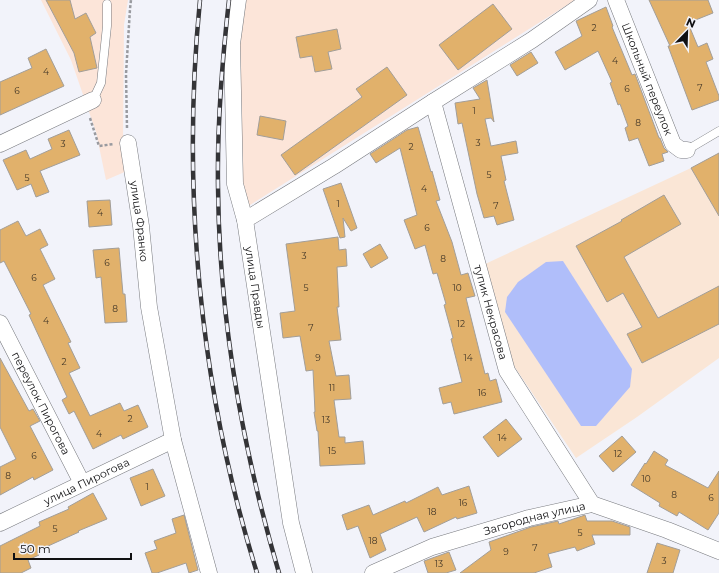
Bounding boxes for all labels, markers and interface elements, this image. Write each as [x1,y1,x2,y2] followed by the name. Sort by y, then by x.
[667,12,707,52] north arrow
[684,15,698,31] text: N
[619,21,676,138] street label: Школьный переулок
[591,22,597,33] house number: 2
[612,55,618,66] house number: 4
[43,66,49,77] house number: 4
[697,82,703,93] house number: 7
[624,83,630,94] house number: 6
[14,85,20,96] house number: 6
[472,105,476,116] house number: 1
[635,117,641,128] house number: 8
[475,137,481,148] house number: 3
[60,138,66,149] house number: 3
[408,141,414,152] house number: 2
[486,169,492,180] house number: 5
[24,172,30,183] house number: 5
[127,179,152,262] street label: улица Франко
[421,183,427,194] house number: 4
[336,198,340,209] house number: 1
[493,200,499,211] house number: 7
[97,207,103,218] house number: 4
[424,222,430,233] house number: 6
[242,244,268,329] street label: улица Правды
[301,250,307,261] house number: 3
[440,253,446,264] house number: 8
[104,257,110,268] house number: 6
[471,263,511,361] street label: тупик Некрасова
[31,272,37,283] house number: 6
[303,282,309,293] house number: 5
[452,282,462,293] house number: 10
[112,303,118,314] house number: 8
[43,315,49,326] house number: 4
[457,318,465,329] house number: 12
[308,322,314,333] house number: 7
[9,349,73,457] street label: переулок Пирогова
[315,352,321,363] house number: 9
[463,352,473,363] house number: 14
[61,356,67,367] house number: 2
[329,382,335,393] house number: 11
[478,387,487,398] house number: 16
[127,413,133,424] house number: 2
[322,414,330,425] house number: 13
[96,428,102,439] house number: 4
[497,432,507,443] house number: 14
[328,445,336,456] house number: 15
[614,448,622,459] house number: 12
[31,450,37,461] house number: 6
[40,455,132,508] street label: улица Пирогова
[5,470,11,481] house number: 8
[641,473,651,484] house number: 10
[145,481,149,492] house number: 1
[671,489,677,500] house number: 8
[708,492,714,503] house number: 6
[459,497,468,508] house number: 16
[482,499,587,538] street label: Загородная улица
[428,506,437,517] house number: 18
[52,523,58,534] house number: 5
[577,527,583,538] house number: 5
[14,535,131,561] scale bar
[369,535,378,546] house number: 18
[20,541,51,556] text: 50 m
[532,542,538,553] house number: 7
[503,546,509,557] house number: 9
[661,555,667,566] house number: 3
[435,558,443,569] house number: 13

